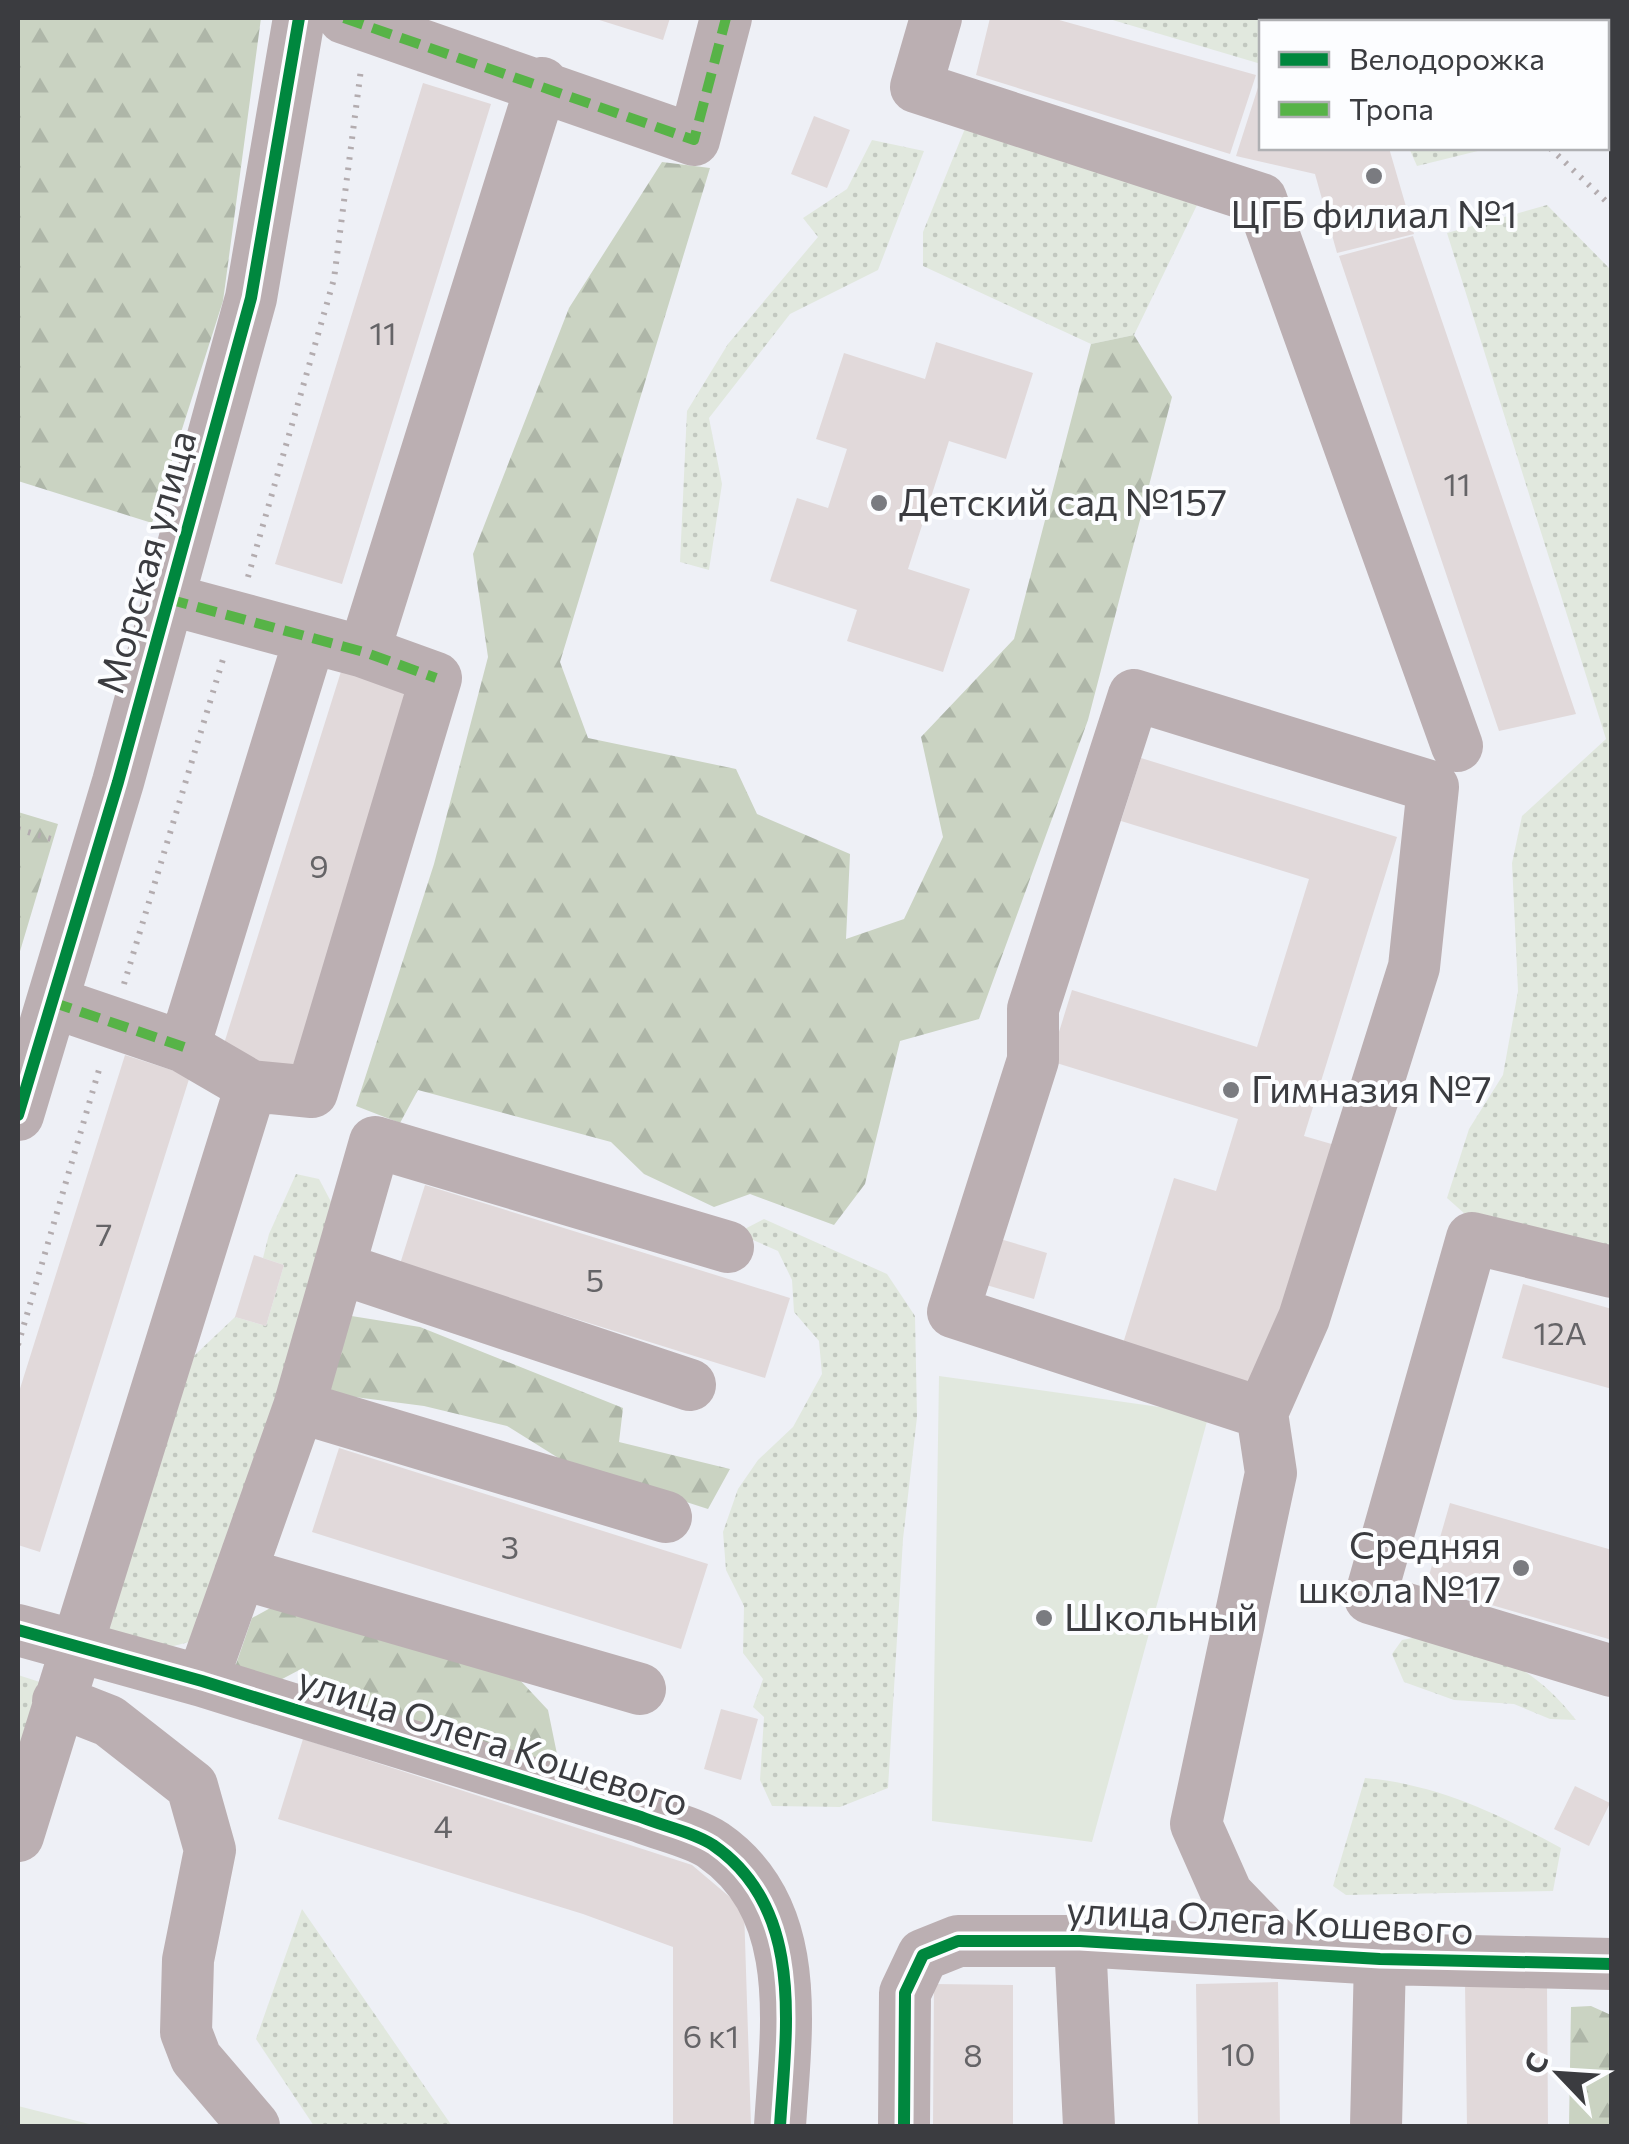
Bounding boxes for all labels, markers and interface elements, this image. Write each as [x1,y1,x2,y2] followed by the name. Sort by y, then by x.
[1259,20,1609,150] legend
[1349,39,1545,76] text: Велодорожка
[1349,89,1434,126] text: Тропа
[1363,165,1385,187] marker: ЦГБ филиал №1
[1231,189,1517,236] place label: ЦГБ филиал №1
[369,312,397,352] house number: 11
[85,424,205,698] street label: Морская улица
[1443,463,1471,503] house number: 11
[899,477,1227,524] place label: Детский сад №157
[868,492,890,514] marker: Детский сад №157
[309,845,329,885] house number: 9
[1251,1064,1492,1111] place label: Гимназия №7
[1220,1079,1242,1101] marker: Гимназия №7
[96,1213,112,1253] house number: 7
[586,1259,604,1299] house number: 5
[1533,1312,1587,1352] house number: 12А
[1298,1520,1501,1611] place label: Средняя школа №17
[501,1526,519,1566] house number: 3
[1510,1557,1532,1579] marker: Средняя школа №17
[1064,1592,1258,1639] place label: Школьный
[1033,1607,1055,1629] marker: Школьный
[293,1654,695,1825] street label: улица Олега Кошевого
[433,1805,453,1845] house number: 4
[1065,1884,1475,1953] street label: улица Олега Кошевого
[683,2015,739,2055] house number: 6 к1
[1509,2024,1609,2124] north arrow
[1221,2033,1255,2073] house number: 10
[963,2034,983,2074] house number: 8
[1516,2047,1555,2079] text: С

